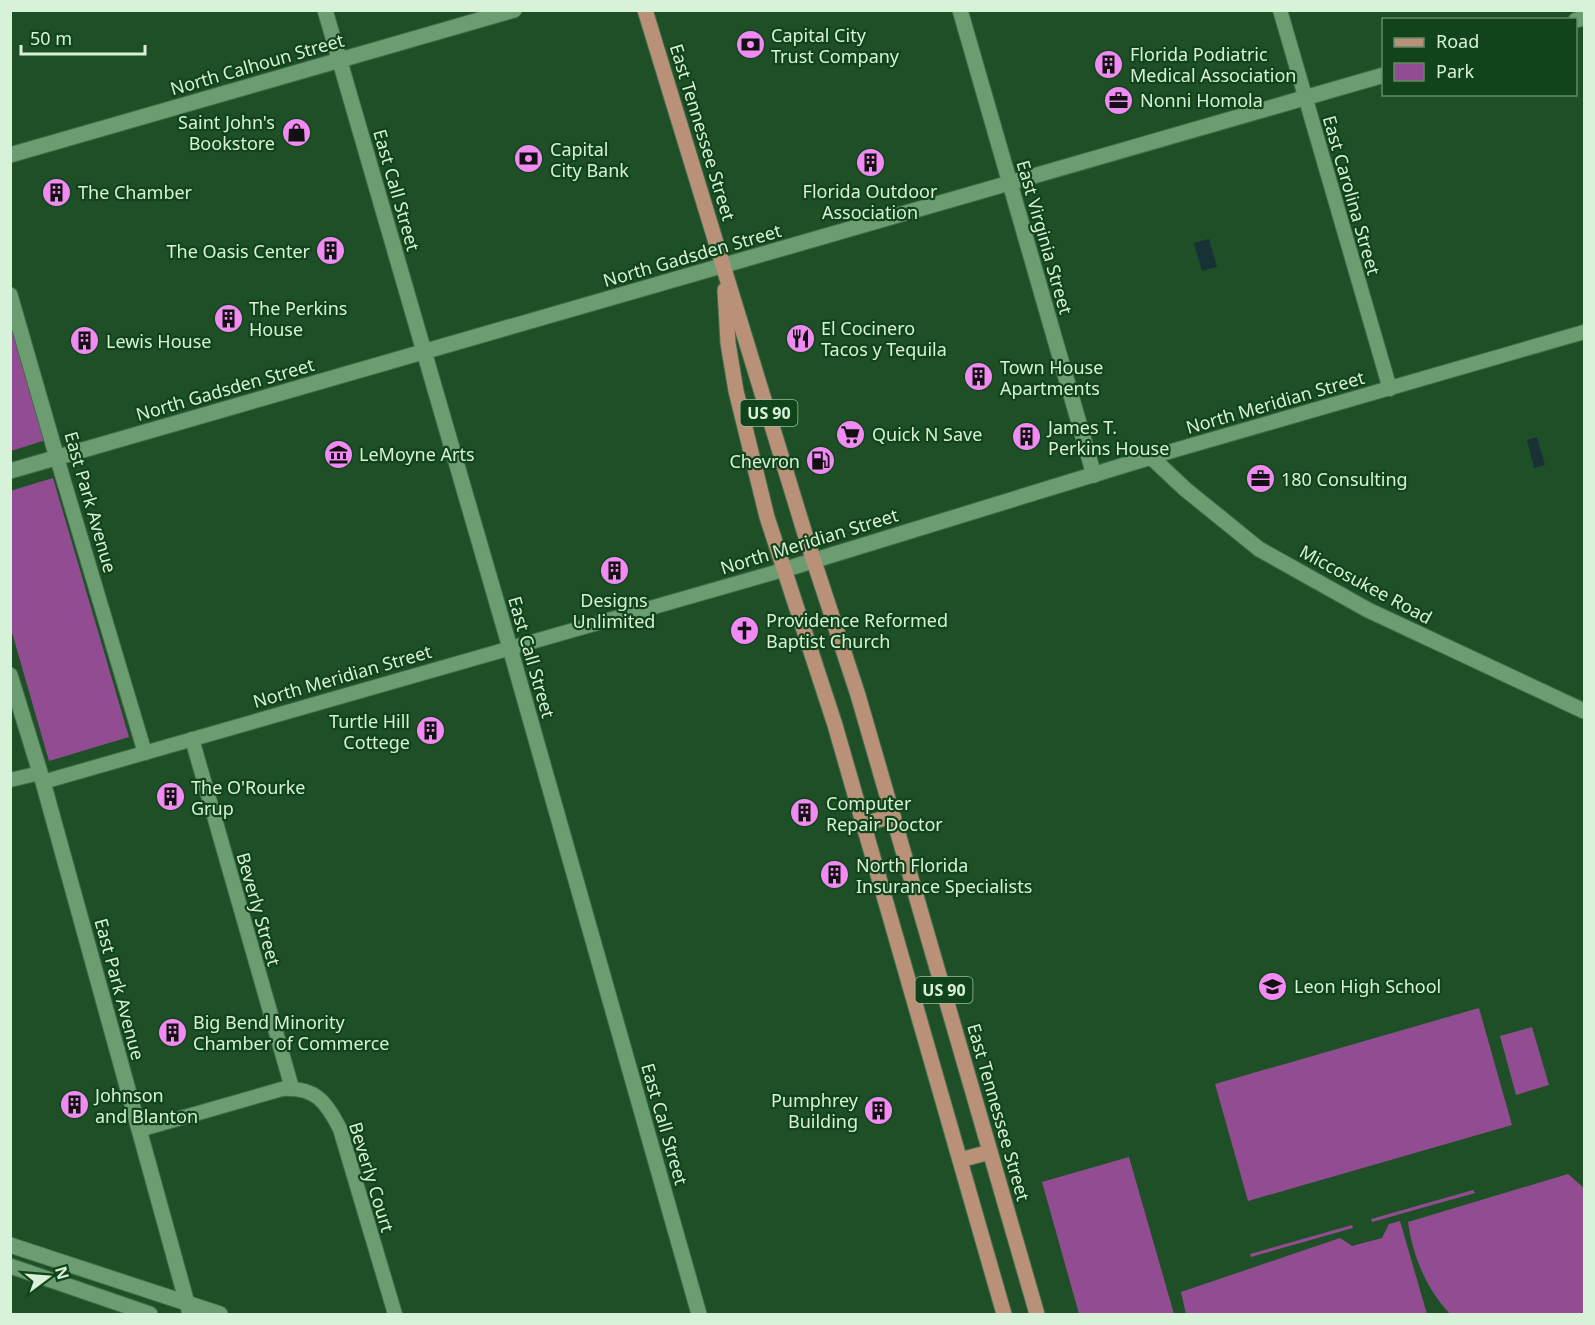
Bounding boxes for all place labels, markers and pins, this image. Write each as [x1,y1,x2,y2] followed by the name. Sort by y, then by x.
[771,23,900,68] place label: Capital City Trust Company
[734,29,766,61] bank icon: Capital City Trust Company
[1130,42,1296,87] place label: Florida Podiatric Medical Association
[1093,48,1125,80] building icon: Florida Podiatric Medical Association
[1103,84,1135,116] office icon: Nonni Homola
[1140,88,1263,112] place label: Nonni Homola
[178,110,275,155] place label: Saint John's Bookstore
[280,116,312,148] shop icon: Saint John's Bookstore
[550,137,629,182] place label: Capital City Bank
[513,143,545,175] bank icon: Capital City Bank
[854,146,886,178] building icon: Florida Outdoor Association
[41,176,73,208] building icon: The Chamber
[803,179,938,224] place label: Florida Outdoor Association
[78,180,193,204] place label: The Chamber
[315,235,347,267] building icon: The Oasis Center
[167,239,311,263] place label: The Oasis Center
[249,296,347,341] place label: The Perkins House
[212,302,244,334] building icon: The Perkins House
[821,316,947,361] place label: El Cocinero Tacos y Tequila
[784,322,816,354] restaurant icon: El Cocinero Tacos y Tequila
[69,325,101,357] building icon: Lewis House
[106,329,211,353] place label: Lewis House
[1000,355,1103,400] place label: Town House Apartments
[963,361,995,393] building icon: Town House Apartments
[1046,415,1169,460] place label: James T. Perkins House
[835,418,867,450] supermarket icon: Quick N Save
[1011,421,1043,453] building icon: James T. Perkins House
[872,422,982,446] place label: Quick N Save
[322,438,354,470] museum icon: LeMoyne Arts
[359,442,475,466] place label: LeMoyne Arts
[805,445,837,477] fuel station icon: Chevron
[729,449,800,473] place label: Chevron
[1244,463,1276,495] office icon: 180 Consulting
[1281,467,1408,491] place label: 180 Consulting
[598,555,630,587] building icon: Designs Unlimited
[573,588,655,633] place label: Designs Unlimited
[766,608,948,653] place label: Providence Reformed Baptist Church
[729,614,761,646] church icon: Providence Reformed Baptist Church
[329,709,410,754] place label: Turtle Hill Cottege
[415,715,447,747] building icon: Turtle Hill Cottege
[191,775,305,820] place label: The O'Rourke Grup
[154,781,186,813] building icon: The O'Rourke Grup
[826,791,943,836] place label: Computer Repair Doctor
[789,797,821,829] building icon: Computer Repair Doctor
[856,853,1032,898] place label: North Florida Insurance Specialists
[819,859,851,891] building icon: North Florida Insurance Specialists
[1257,970,1289,1002] school or university icon: Leon High School
[1294,974,1441,998] place label: Leon High School
[193,1010,389,1055] place label: Big Bend Minority Chamber of Commerce
[156,1016,188,1048] building icon: Big Bend Minority Chamber of Commerce
[93,1083,198,1128] place label: Johnson and Blanton
[771,1088,859,1133] place label: Pumphrey Building
[58,1089,90,1121] building icon: Johnson and Blanton
[863,1094,895,1126] building icon: Pumphrey Building

